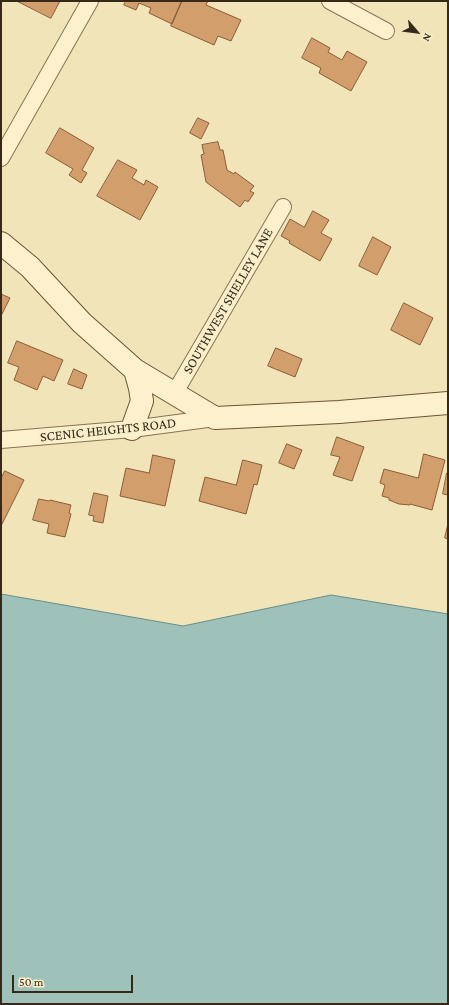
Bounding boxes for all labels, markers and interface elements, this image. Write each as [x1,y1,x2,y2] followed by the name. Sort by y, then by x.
[397,12,437,52] north arrow
[421,32,435,44] text: N
[179,225,277,377] street label: SOUTHWEST SHELLEY LANE
[39,414,177,446] street label: SCENIC HEIGHTS ROAD
[14,967,135,993] scale bar
[19,975,43,989] text: 50 m

